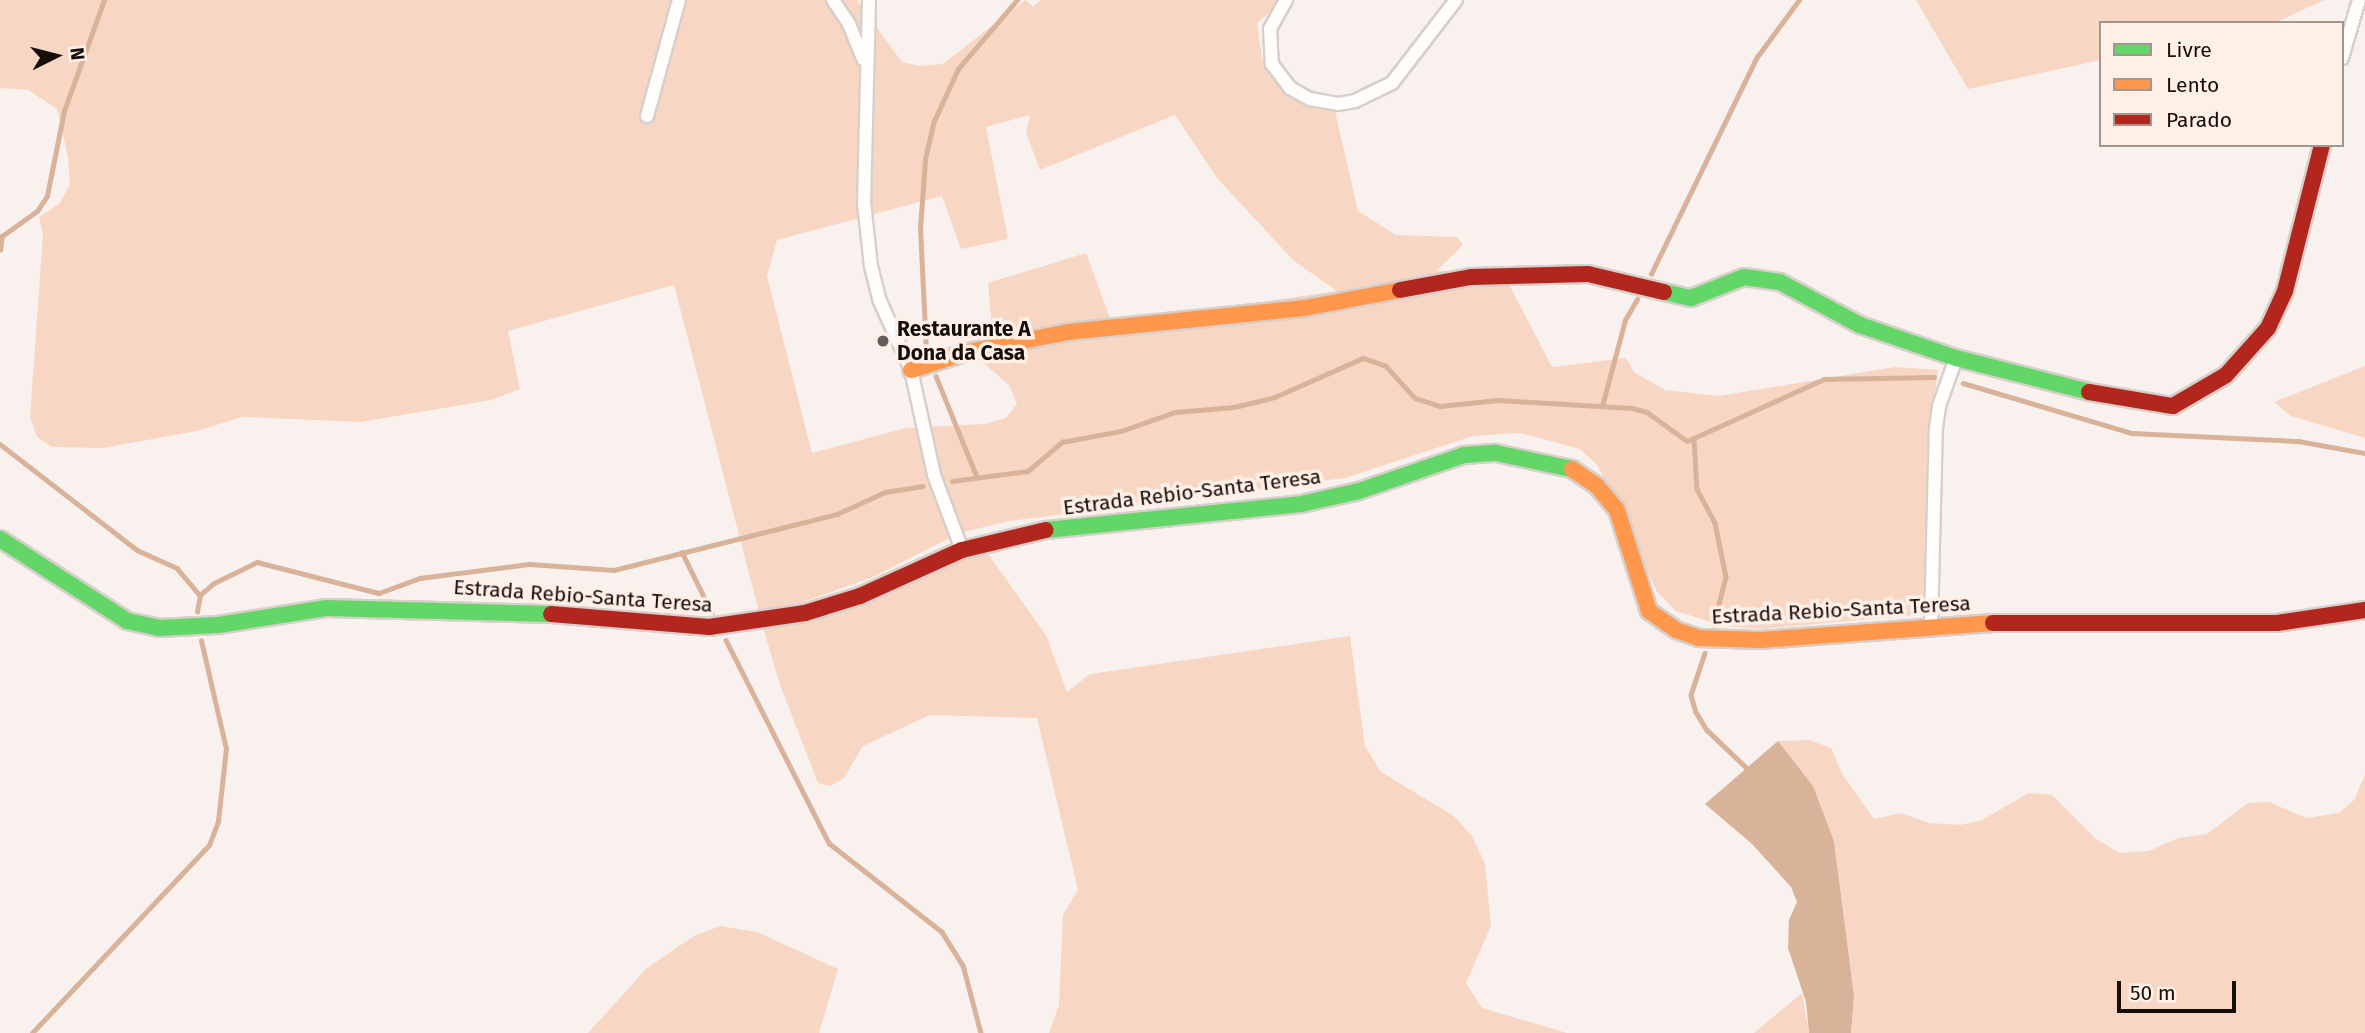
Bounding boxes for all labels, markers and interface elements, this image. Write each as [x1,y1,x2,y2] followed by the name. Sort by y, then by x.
[21,21,91,91] north arrow
[2099,21,2344,147] legend
[2166,37,2212,63] text: Livre
[65,46,89,61] text: N
[2166,72,2219,98] text: Lento
[2166,107,2232,133] text: Parado
[897,316,1031,366] place label: Restaurante A Dona da Casa
[875,333,891,349] marker: Restaurante A Dona da Casa
[1062,464,1322,520] street label: Estrada Rebio-Santa Teresa
[453,574,713,618] street label: Estrada Rebio-Santa Teresa
[1711,591,1971,629] street label: Estrada Rebio-Santa Teresa
[2120,967,2239,1011] scale bar
[2130,980,2176,1006] text: 50 m

